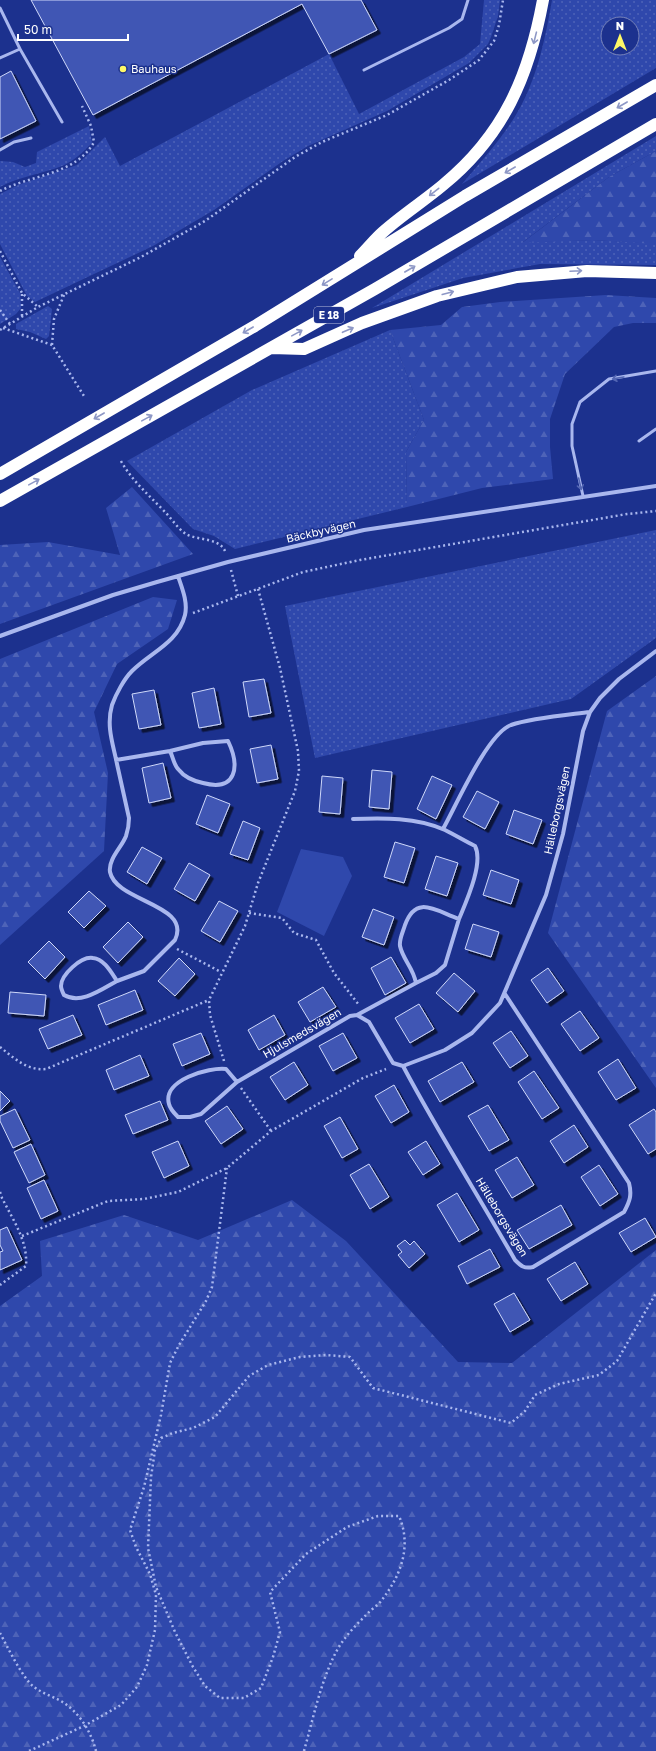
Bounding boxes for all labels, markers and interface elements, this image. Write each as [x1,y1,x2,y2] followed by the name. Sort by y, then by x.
[18,16,128,42] scale bar
[600,16,640,56] north arrow
[616,19,624,32] text: N
[24,22,52,37] text: 50 m
[530,31,538,44] one-way arrow
[131,62,177,75] place label: Bauhaus
[118,64,128,74] marker: Bauhaus
[616,101,628,109] one-way arrow
[504,167,516,175] one-way arrow
[428,188,439,197] one-way arrow
[404,264,416,272] one-way arrow
[569,267,582,275] one-way arrow
[321,278,333,286] one-way arrow
[442,289,455,296] one-way arrow
[314,307,344,323] road number: E 18
[342,325,354,333] one-way arrow
[242,327,254,335] one-way arrow
[291,329,303,337] one-way arrow
[611,374,624,382] one-way arrow
[93,413,105,421] one-way arrow
[141,413,153,421] one-way arrow
[28,477,40,485] one-way arrow
[576,478,584,491] one-way arrow
[285,516,357,545] street label: Bäckbyvägen
[541,764,572,855] street label: Hälleborgsvägen
[260,1005,343,1060] street label: Hjulsmedsvägen
[474,1175,531,1259] street label: Hälleborgsvägen

